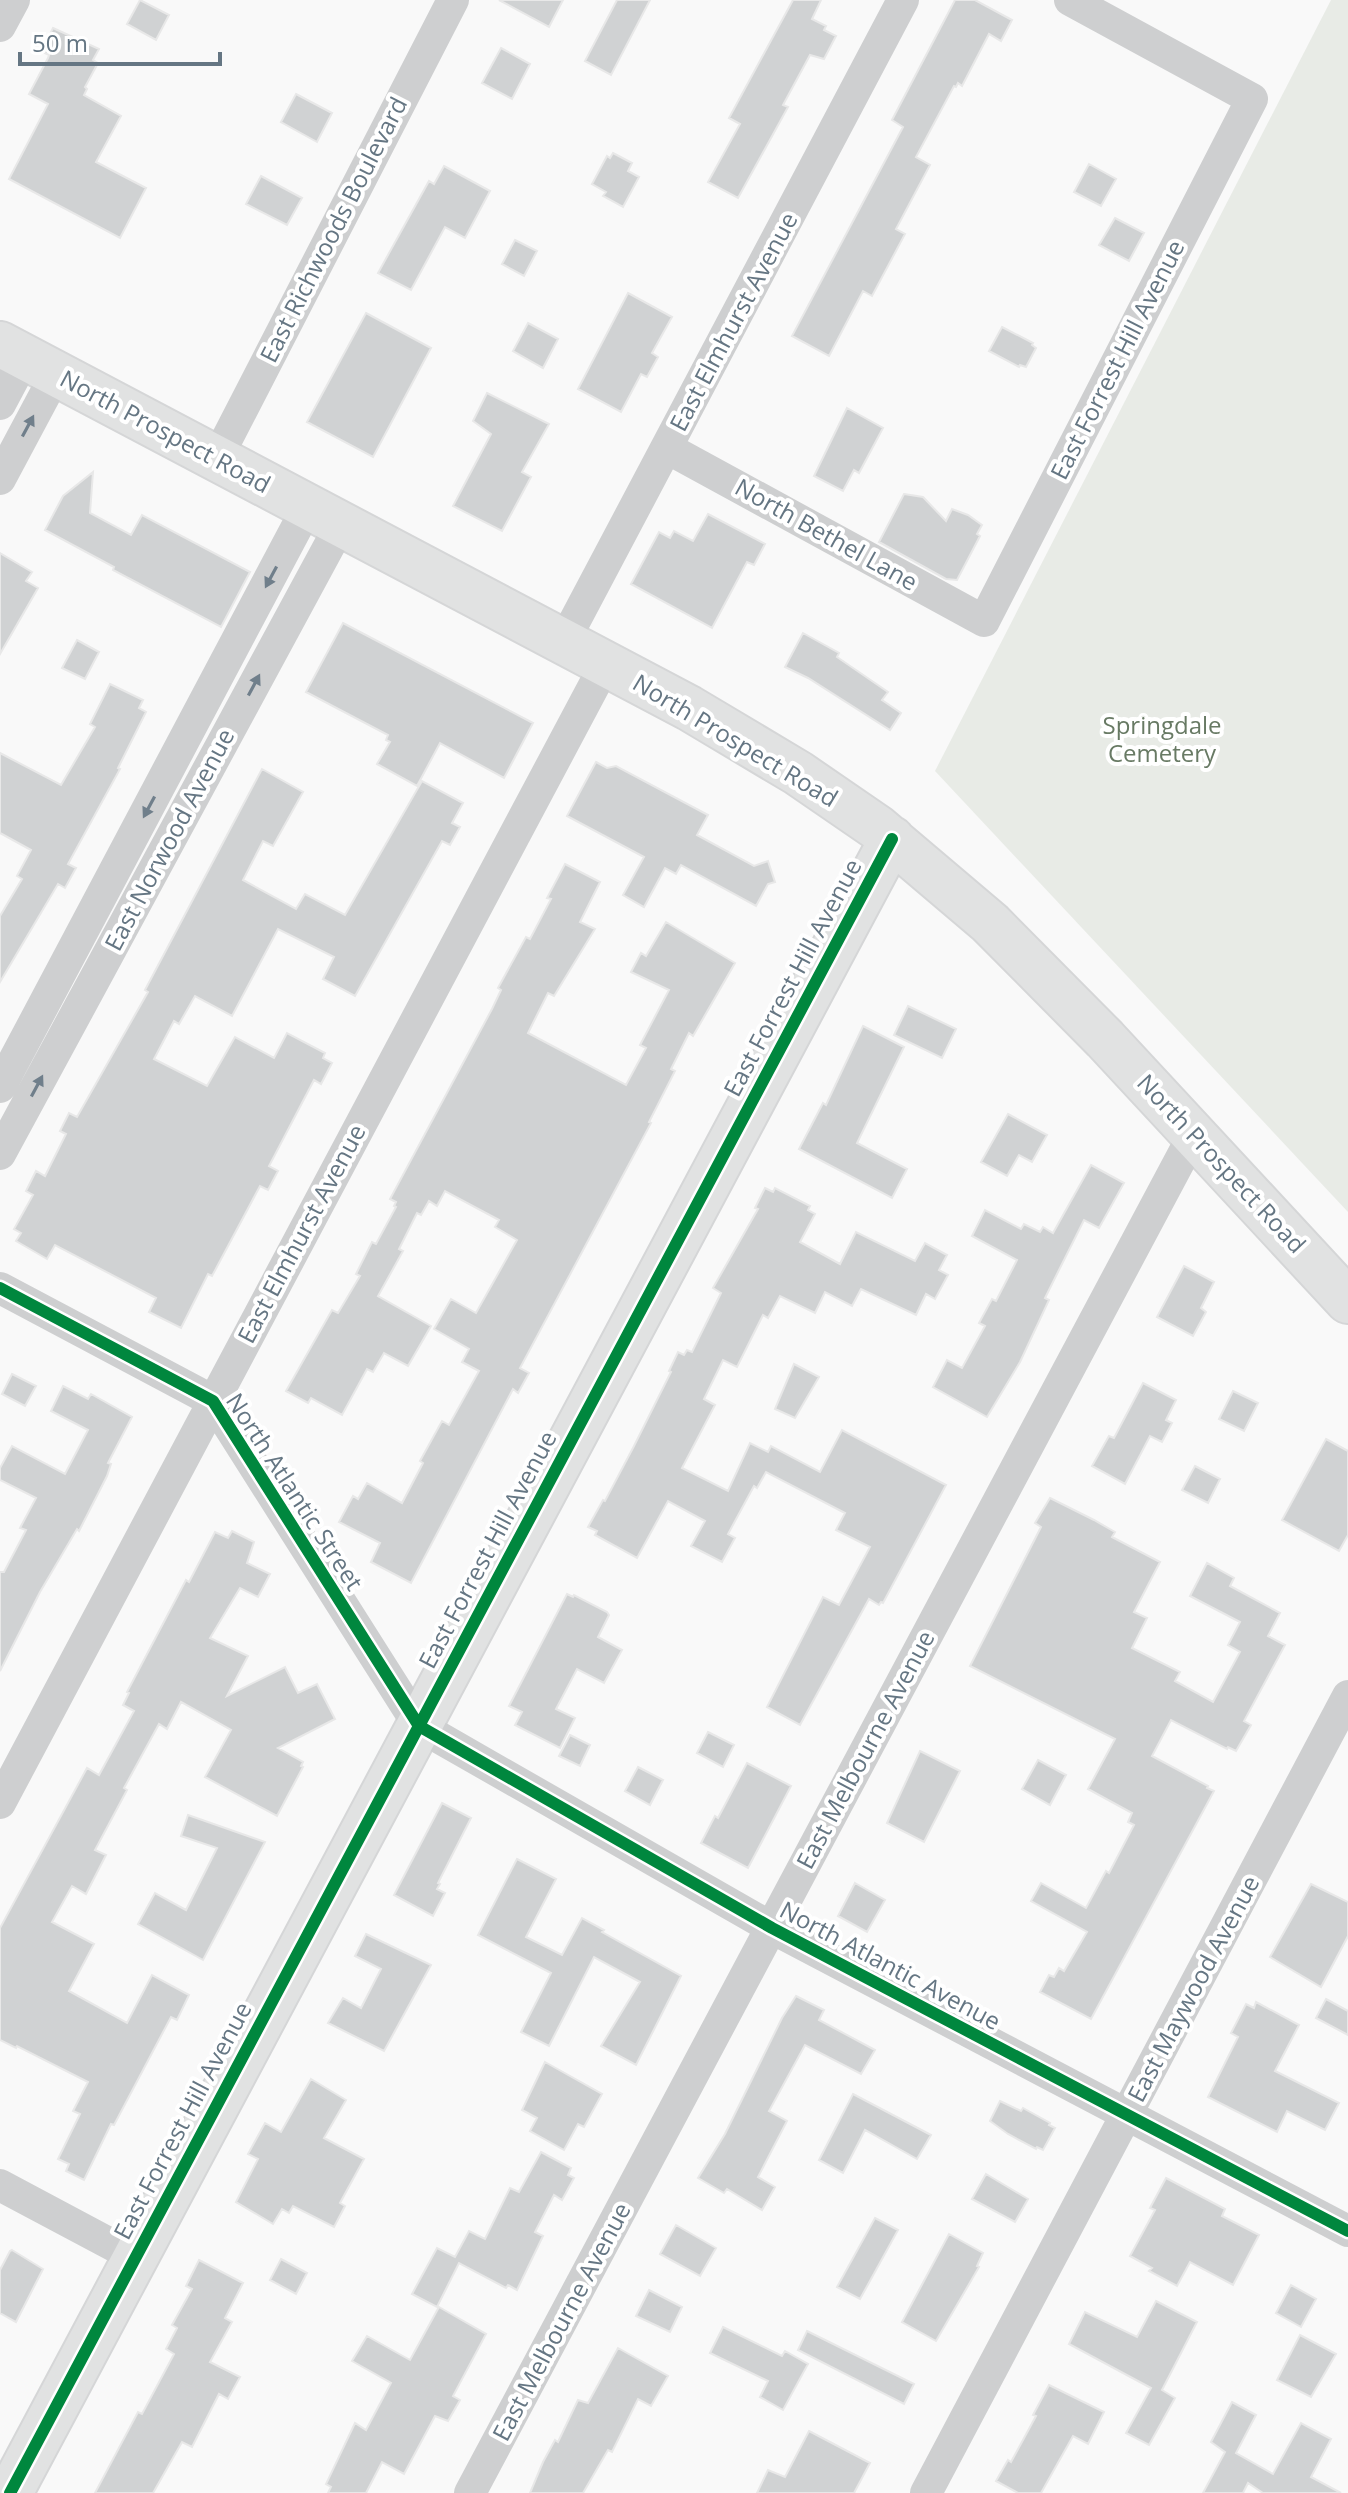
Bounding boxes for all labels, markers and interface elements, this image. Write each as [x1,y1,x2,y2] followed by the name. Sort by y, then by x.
[20,16,220,66] scale bar
[32,26,88,59] text: 50 m
[251,91,414,368] street label: East Richwoods Boulevard
[661,206,804,437] street label: East Elmhurst Avenue
[1042,234,1191,485] street label: East Forrest Hill Avenue
[55,361,277,500] street label: North Prospect Road
[21,415,35,438] one-way arrow
[730,470,924,598] street label: North Bethel Lane
[264,566,277,589] one-way arrow
[627,665,844,814] street label: North Prospect Road
[248,673,261,696] one-way arrow
[1102,708,1222,769] park label: Springdale Cemetery
[96,722,241,956] street label: East Norwood Avenue
[142,795,155,818] one-way arrow
[715,853,868,1102] street label: East Forrest Hill Avenue
[1130,1066,1314,1260] street label: North Prospect Road
[30,1074,44,1097] one-way arrow
[229,1118,372,1349] street label: East Elmhurst Avenue
[219,1386,371,1596] street label: North Atlantic Street
[410,1425,563,1674] street label: East Forrest Hill Avenue
[788,1624,942,1874] street label: East Melbourne Avenue
[1119,1869,1266,2107] street label: East Maywood Avenue
[775,1892,1007,2037] street label: North Atlantic Avenue
[105,1996,258,2245] street label: East Forrest Hill Avenue
[484,2196,638,2446] street label: East Melbourne Avenue

